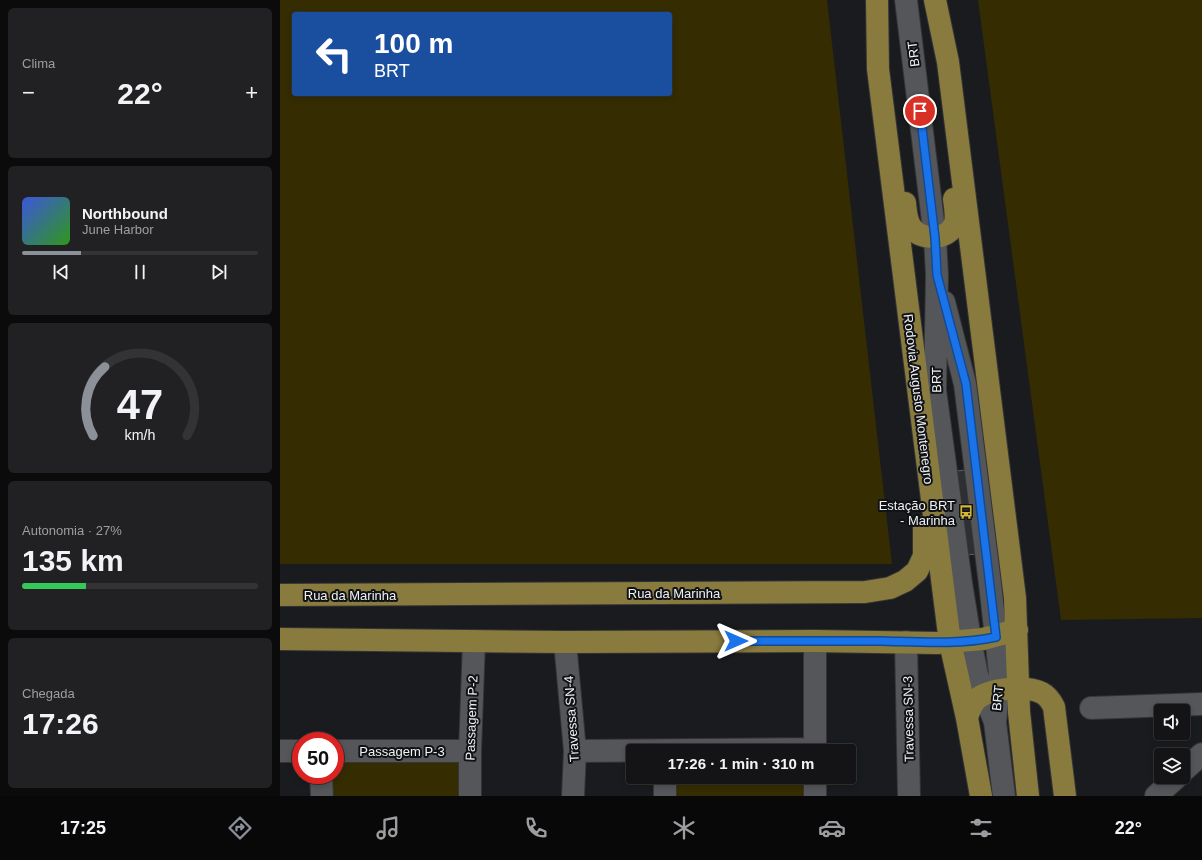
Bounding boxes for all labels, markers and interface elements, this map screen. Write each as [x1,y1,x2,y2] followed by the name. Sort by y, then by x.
[308,28,360,80] icon: left
[374,28,453,59] text: 100 m
[904,40,923,68] street label: BRT
[22,56,55,71] text: Clima
[374,61,410,81] text: BRT
[117,77,163,110] text: 22°
[22,80,35,105] text: −
[245,80,258,105] text: +
[903,94,937,128] pin
[909,100,931,122] icon: arrive
[82,205,168,222] text: Northbound
[82,222,154,237] text: June Harbor
[50,261,72,283] icon: previous
[129,261,151,283] icon: pause
[208,261,230,283] icon: next
[901,313,936,485] street label: Rodovia Augusto Montenegro
[929,367,944,393] street label: BRT
[117,381,163,428] text: 47
[125,427,156,443] text: km/h
[879,498,956,528] place label: Estação BRT - Marinha
[958,504,974,520] bus stop icon: Estação BRT - Marinha
[22,523,122,538] text: Autonomia · 27%
[22,544,124,577] text: 135 km
[628,586,721,601] street label: Rua da Marinha
[304,588,397,603] street label: Rua da Marinha
[715,620,757,662] position arrow
[463,675,480,761] street label: Passagem P-2
[561,675,582,762] street label: Travessa SN-4
[900,676,917,762] street label: Travessa SN-3
[989,684,1006,712] street label: BRT
[22,686,75,701] text: Chegada
[1154,704,1190,784] map controls
[1154,704,1190,740] button: sound
[22,707,99,740] text: 17:26
[292,732,344,784] speed limit sign: 50
[359,744,445,759] street label: Passagem P-3
[1154,748,1190,784] button: layers
[668,755,814,772] text: 17:26 · 1 min · 310 m
[226,814,254,842] icon: directions
[374,814,402,842] icon: music
[522,814,550,842] icon: phone
[670,814,698,842] icon: climate
[818,814,846,842] icon: car
[967,814,995,842] icon: filters
[60,818,106,838] text: 17:25
[1115,818,1142,838] text: 22°

